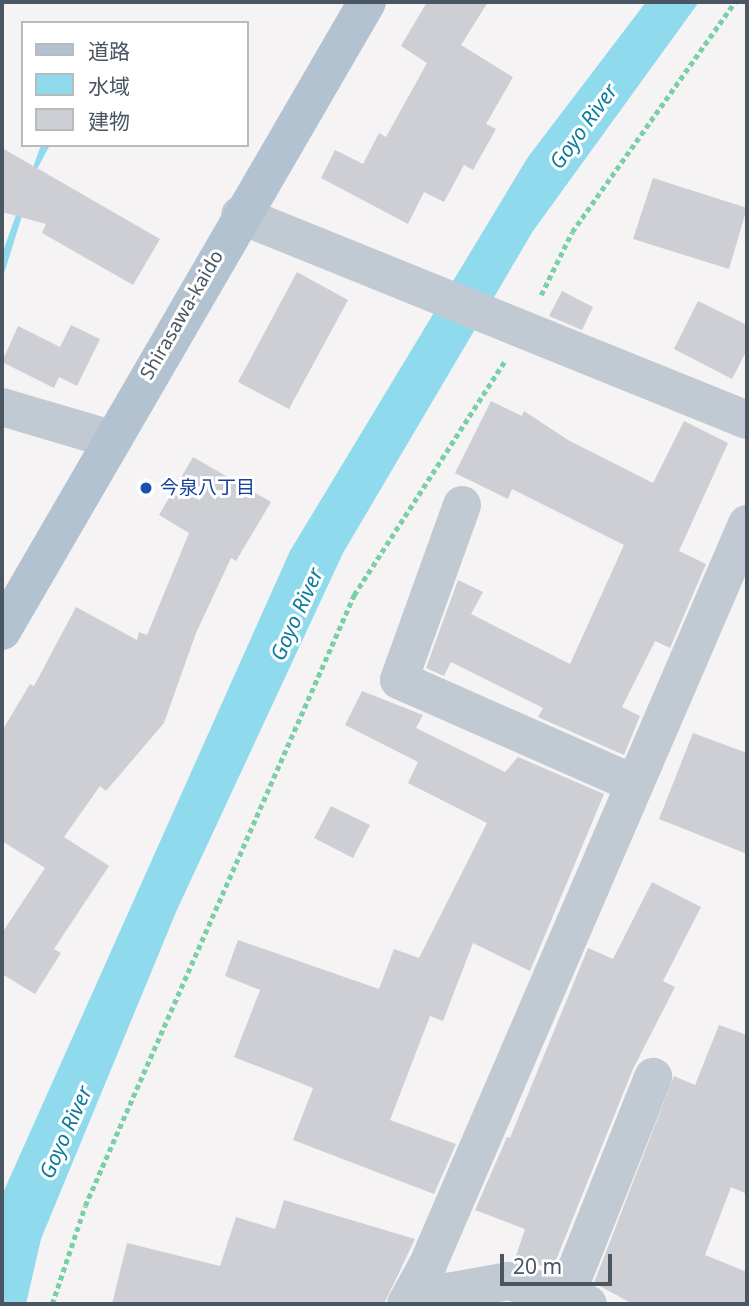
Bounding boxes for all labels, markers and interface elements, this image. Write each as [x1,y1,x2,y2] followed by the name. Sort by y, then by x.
[21,21,248,147] legend
[88,37,130,65] text: 道路
[88,72,130,100] text: 水域
[544,79,622,173] water label: Goyo River
[88,107,130,135] text: 建物
[136,246,228,384] street label: Shirasawa-kaido
[160,477,255,499] place label: 今泉八丁目
[138,480,154,496] marker: 今泉八丁目
[264,564,328,664] water label: Goyo River
[33,1082,97,1182] water label: Goyo River
[504,1240,616,1284] scale bar
[513,1252,562,1280] text: 20 m

